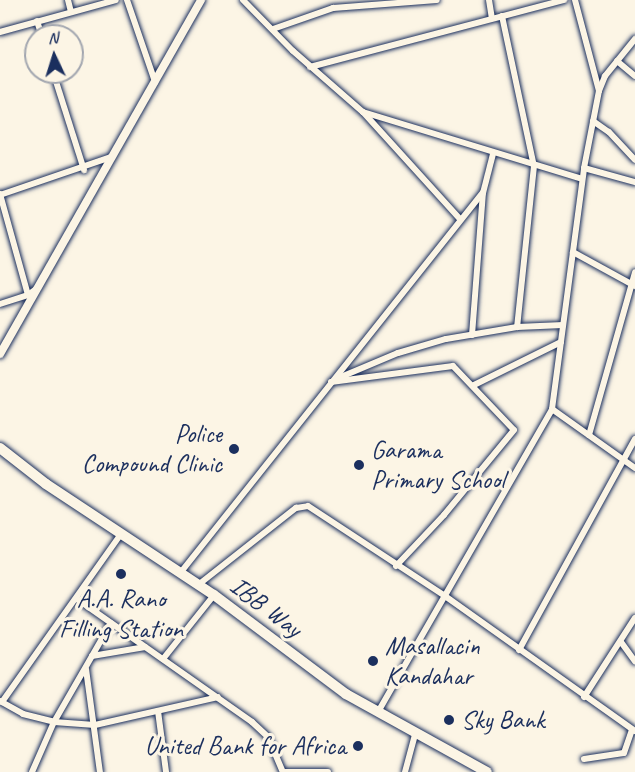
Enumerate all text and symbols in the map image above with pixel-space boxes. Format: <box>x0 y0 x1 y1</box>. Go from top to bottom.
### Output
north arrow <box>24 24 84 84</box>
text: N <box>47 28 59 48</box>
place label: Police Compound Clinic <box>81 418 222 479</box>
place label: Garama Primary School <box>371 434 504 496</box>
marker: Police Compound Clinic <box>227 442 241 456</box>
marker: Garama Primary School <box>352 458 366 472</box>
marker: A.A. Rano Filling Station <box>114 567 128 581</box>
street label: IBB Way <box>224 570 308 644</box>
place label: A.A. Rano Filling Station <box>58 583 184 644</box>
place label: Masallacin Kandahar <box>385 630 480 692</box>
marker: Masallacin Kandahar <box>366 654 380 668</box>
place label: Sky Bank <box>461 704 545 736</box>
marker: Sky Bank <box>442 713 456 727</box>
place label: United Bank for Africa <box>144 730 346 762</box>
marker: United Bank for Africa <box>351 739 365 753</box>

